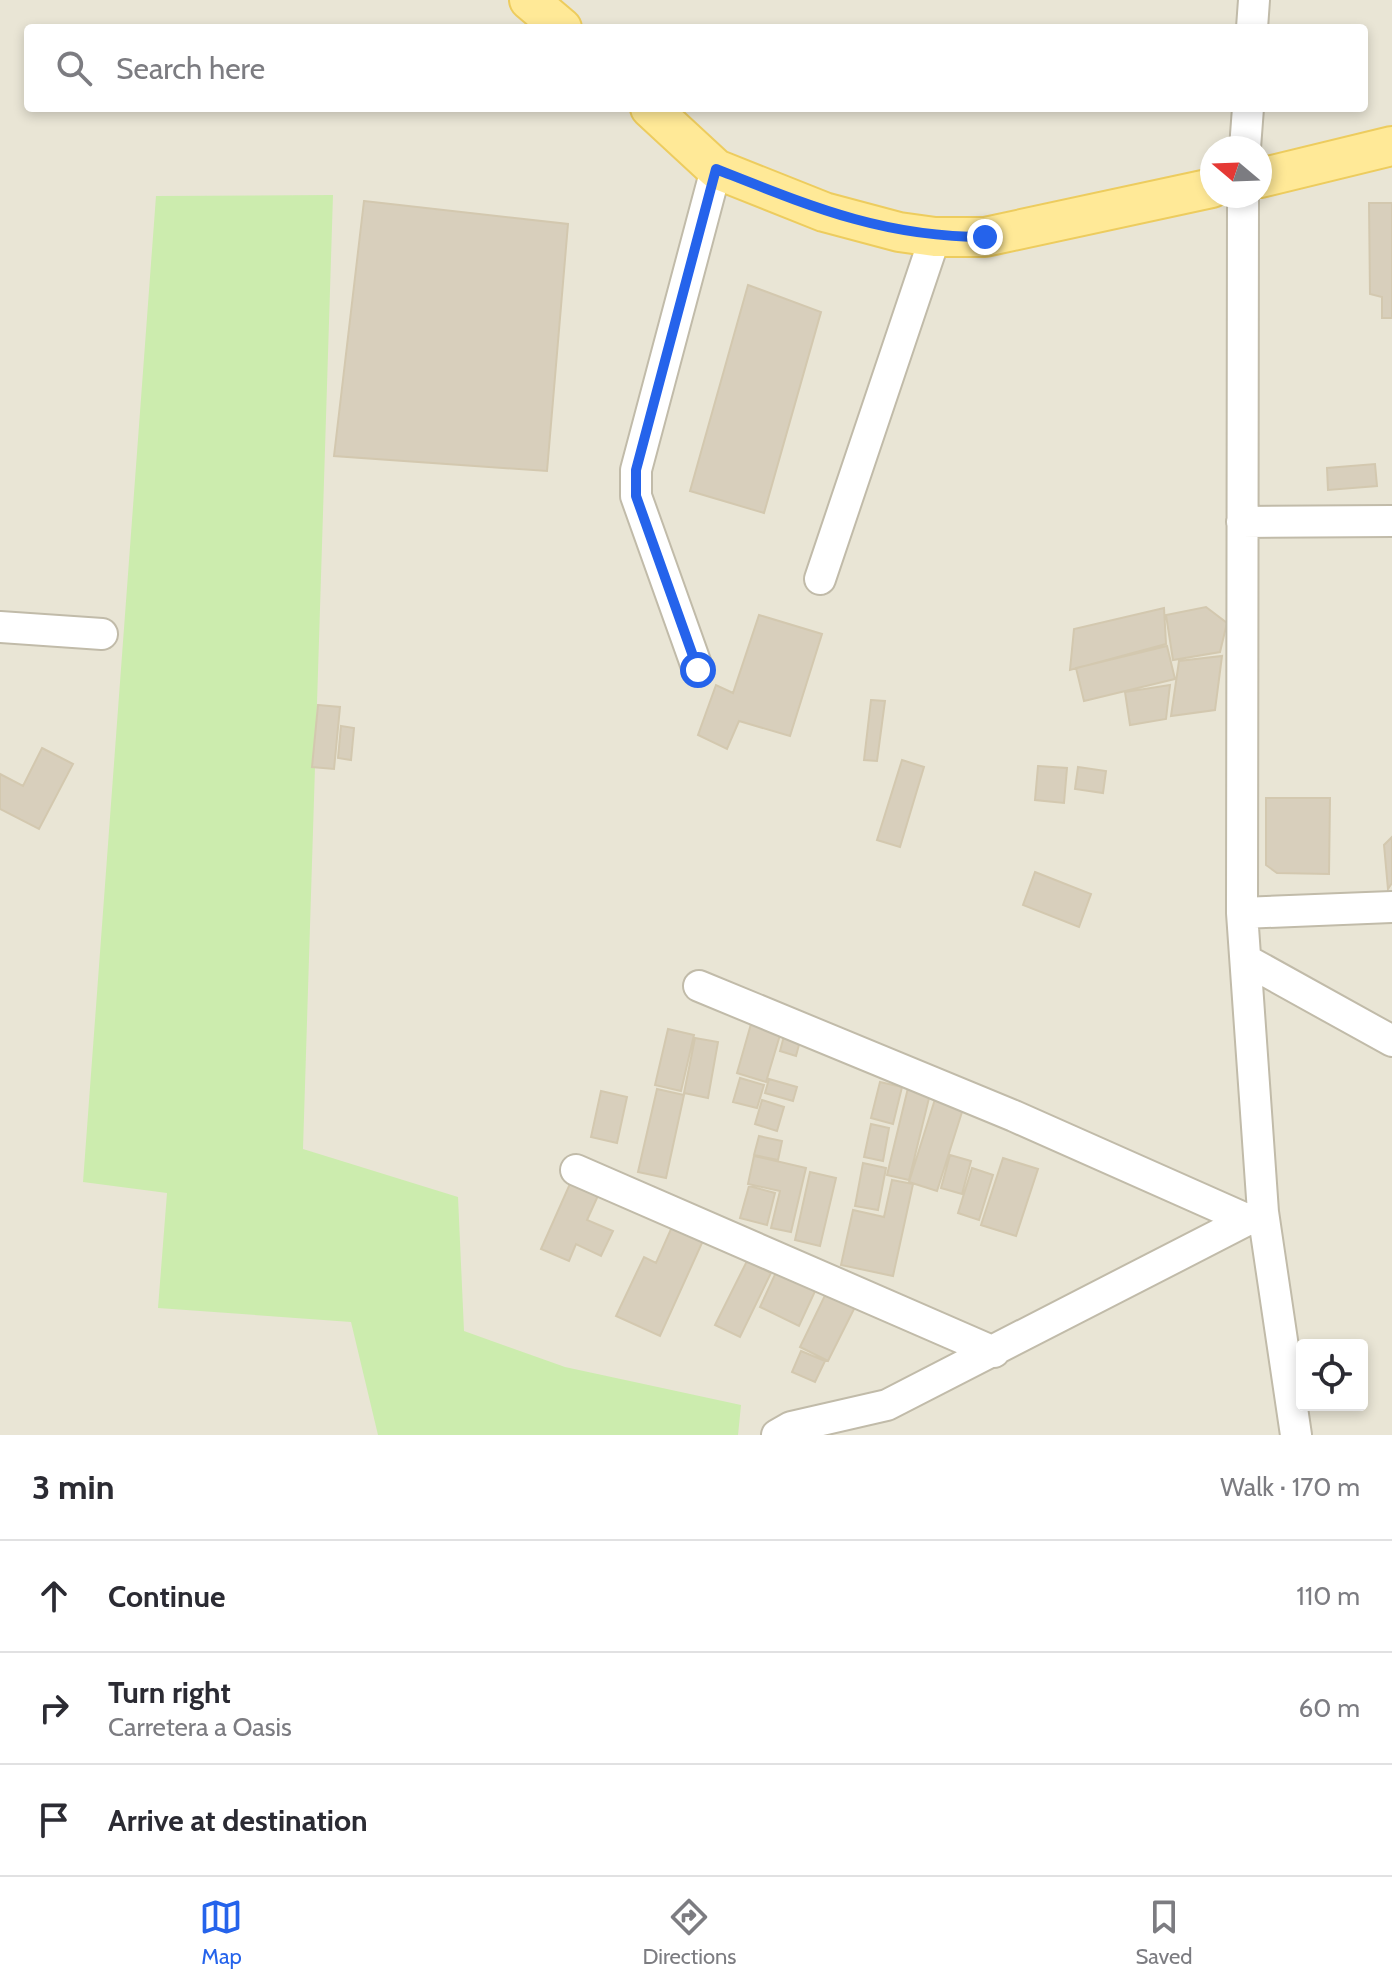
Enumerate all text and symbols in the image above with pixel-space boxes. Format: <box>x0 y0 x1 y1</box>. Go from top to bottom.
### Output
search box <box>24 24 1368 112</box>
icon: search <box>52 46 96 90</box>
text: Search here <box>116 50 265 87</box>
north arrow <box>1200 136 1272 208</box>
route end <box>967 219 1003 255</box>
route start <box>680 652 716 688</box>
map controls <box>1296 1339 1368 1411</box>
button: locate <box>1296 1339 1368 1411</box>
text: 3 min <box>32 1466 114 1508</box>
text: Walk · 170 m <box>1220 1471 1360 1503</box>
icon: ahead <box>32 1574 76 1618</box>
text: Continue <box>108 1578 225 1615</box>
text: 110 m <box>1296 1580 1360 1612</box>
text: Turn right <box>108 1674 231 1711</box>
icon: right <box>32 1686 76 1730</box>
text: 60 m <box>1298 1692 1360 1724</box>
text: Carretera a Oasis <box>108 1711 292 1743</box>
icon: arrive <box>32 1798 76 1842</box>
text: Arrive at destination <box>108 1802 368 1839</box>
tab: Map <box>199 1895 243 1970</box>
tab: Directions <box>642 1895 736 1970</box>
tab: Saved <box>1135 1895 1193 1970</box>

